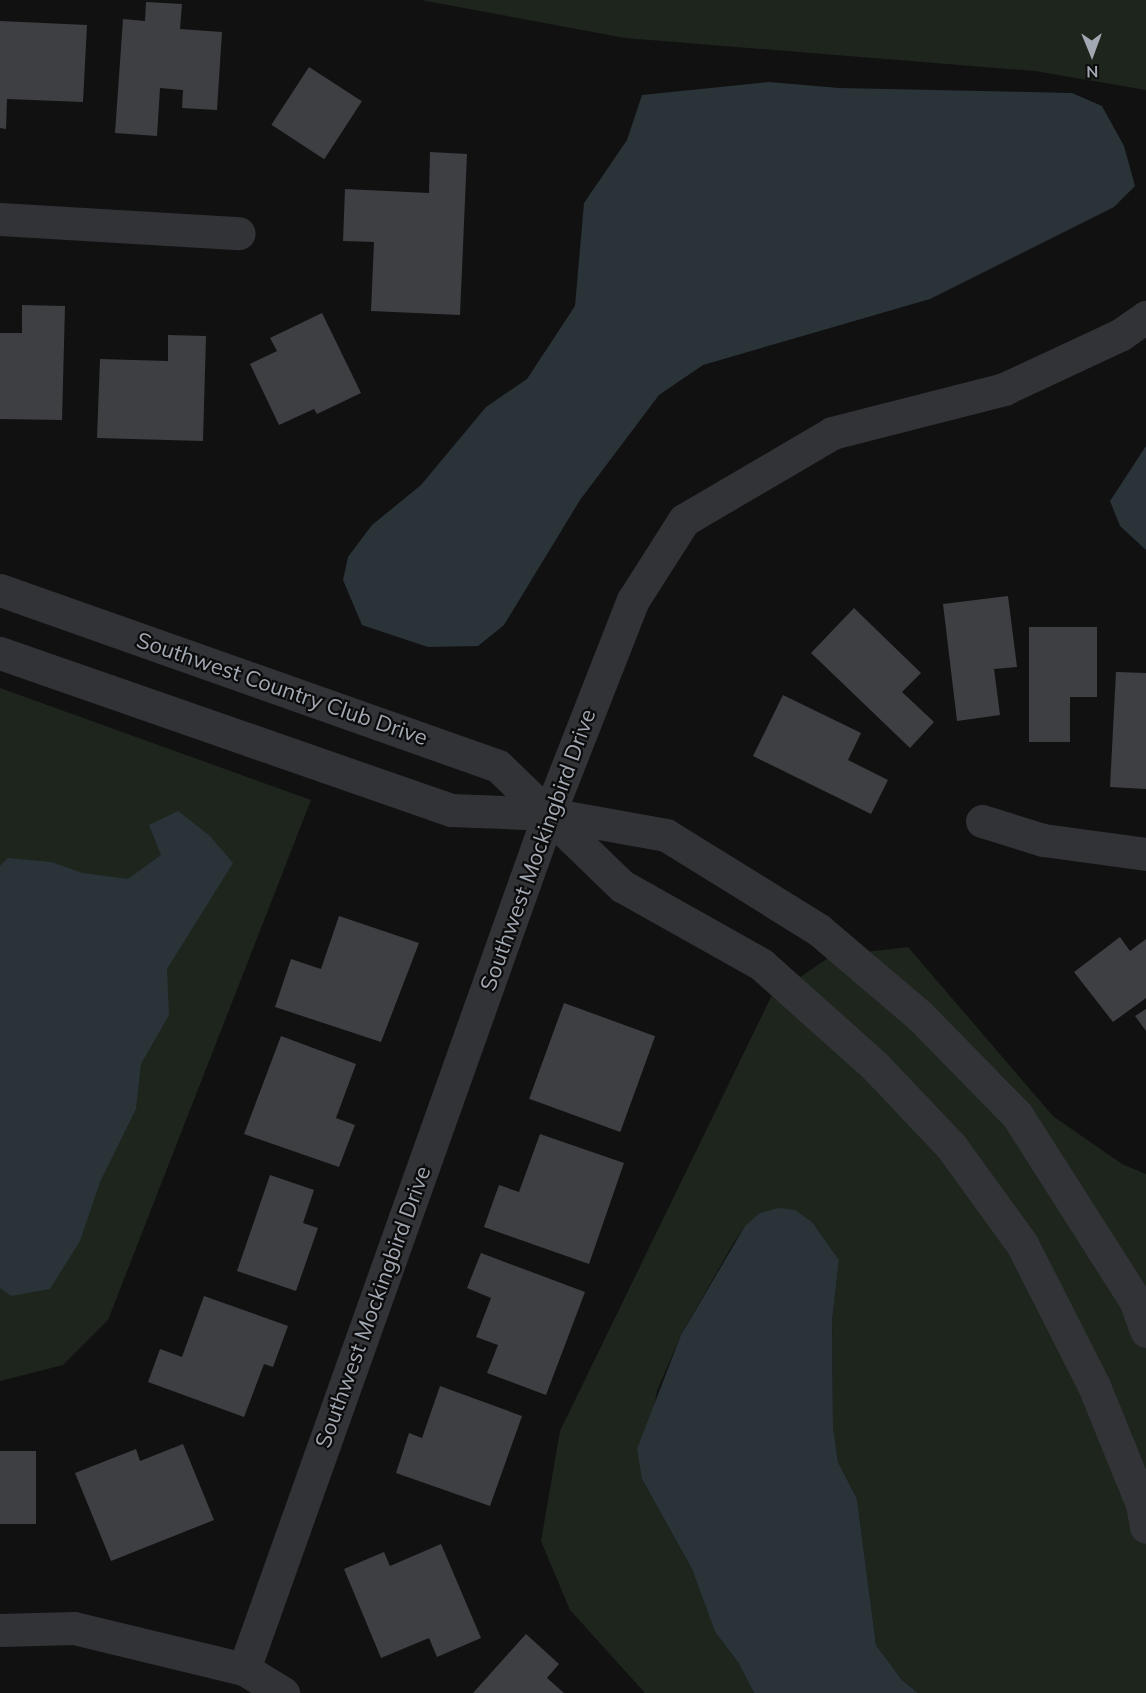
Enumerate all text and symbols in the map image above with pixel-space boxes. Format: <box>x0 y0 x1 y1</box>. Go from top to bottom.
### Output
north arrow <box>1062 24 1122 84</box>
text: N <box>1086 62 1099 82</box>
street label: Southwest Country Club Drive <box>133 627 431 751</box>
street label: Southwest Mockingbird Drive <box>475 705 601 995</box>
street label: Southwest Mockingbird Drive <box>310 1162 436 1452</box>

